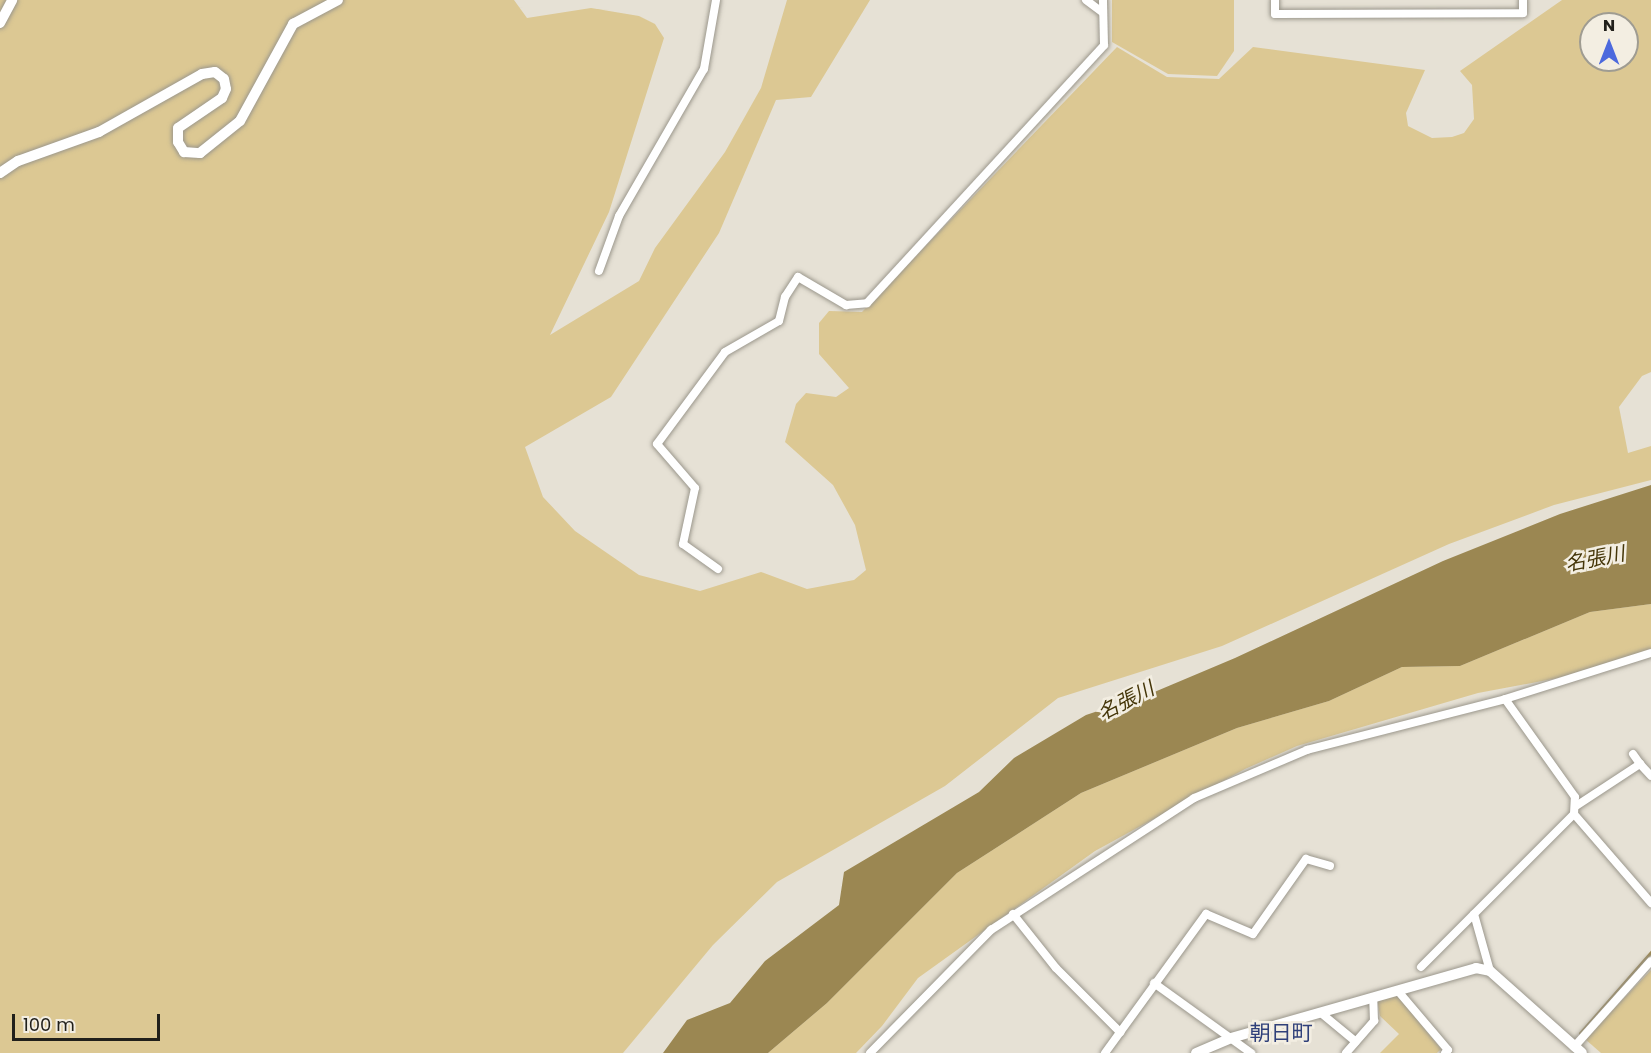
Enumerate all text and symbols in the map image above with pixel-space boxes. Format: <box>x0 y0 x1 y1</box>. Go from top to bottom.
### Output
north arrow <box>1579 12 1639 72</box>
text: N <box>1603 14 1615 37</box>
water label: 名張川 <box>1563 541 1627 577</box>
water label: 名張川 <box>1094 677 1158 725</box>
scale bar <box>15 1002 164 1040</box>
text: 100 m <box>23 1012 75 1037</box>
district label: 朝日町 <box>1250 1020 1312 1046</box>

